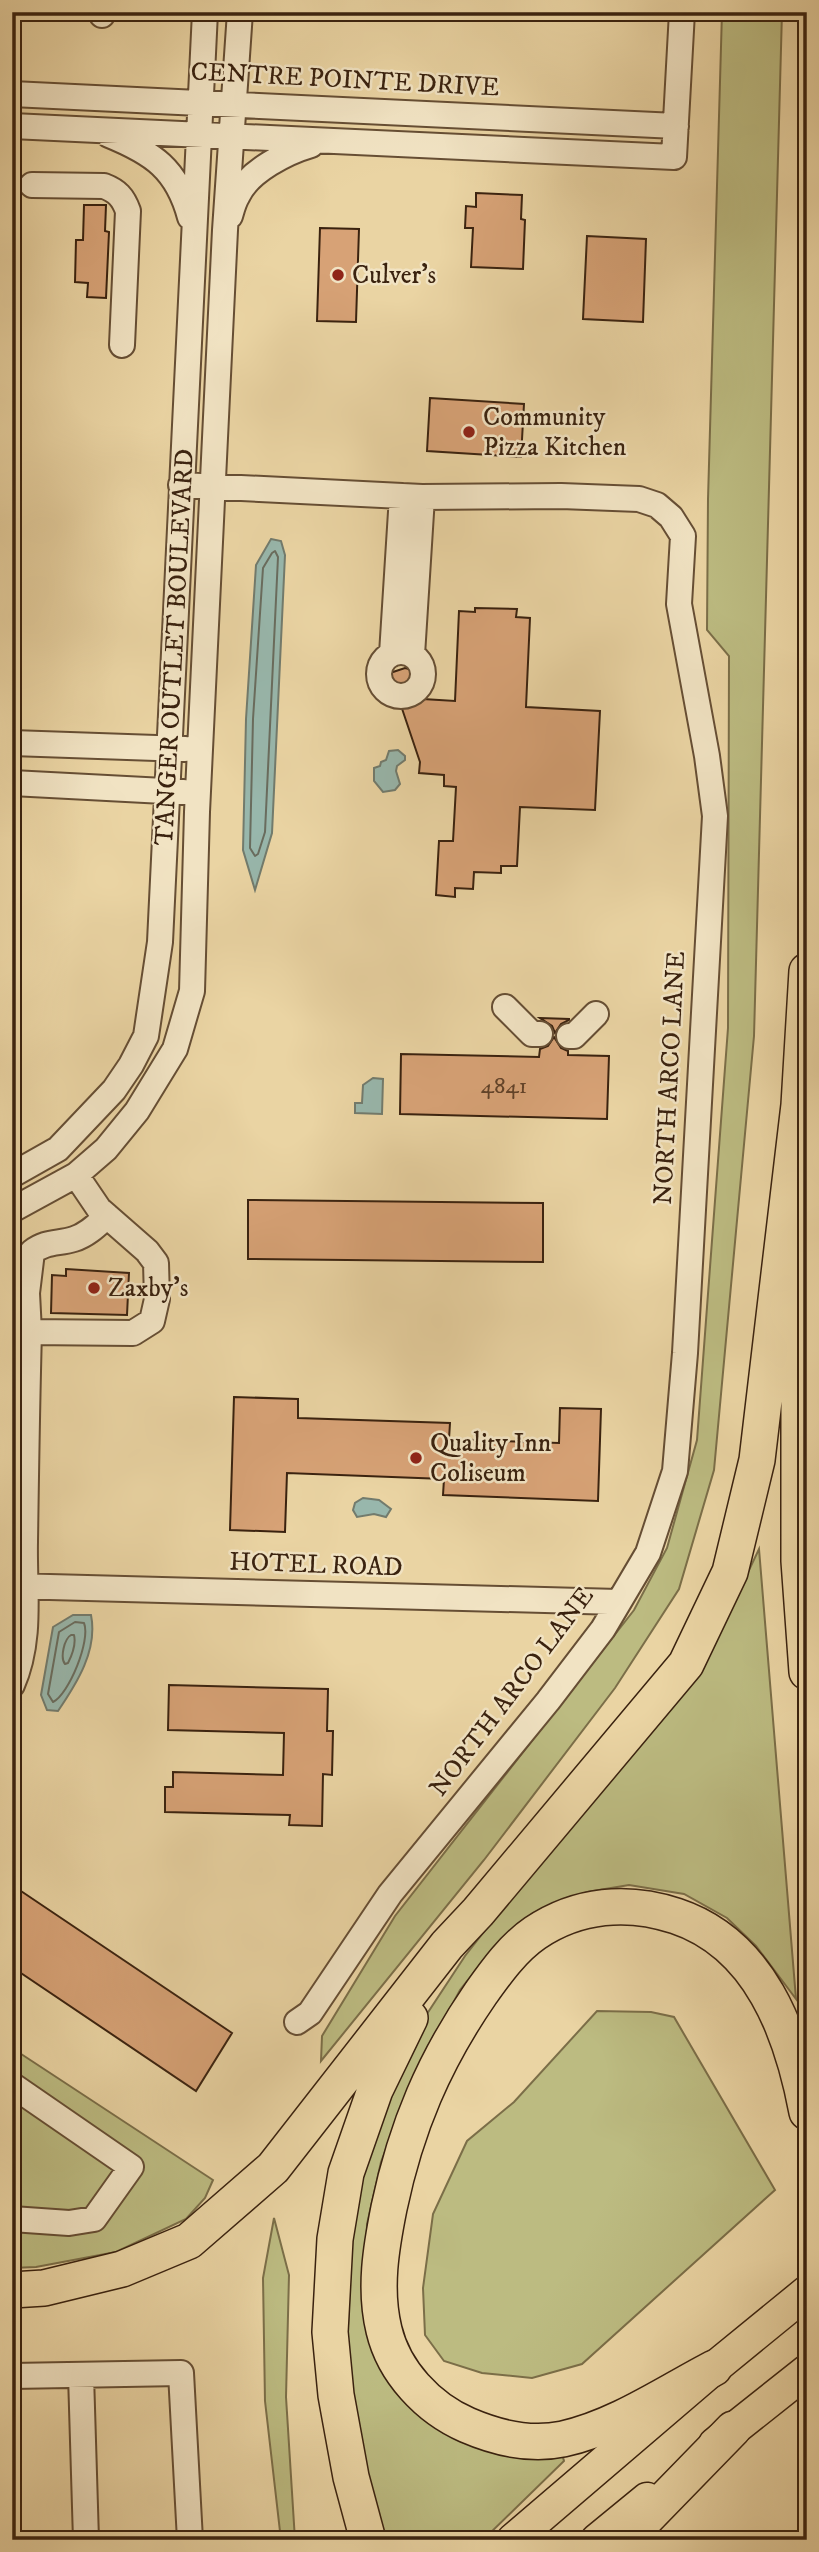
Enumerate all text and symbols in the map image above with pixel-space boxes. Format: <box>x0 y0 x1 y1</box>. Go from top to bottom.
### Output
street label: CENTRE POINTE DRIVE <box>190 55 500 105</box>
place label: Culver's <box>352 259 436 292</box>
marker: Culver's <box>330 267 346 283</box>
place label: Community Pizza Kitchen <box>483 401 627 464</box>
marker: Community Pizza Kitchen <box>461 424 477 440</box>
street label: TANGER OUTLET BOULEVARD <box>148 448 202 846</box>
street label: NORTH ARCO LANE <box>647 950 693 1206</box>
house number: 4841 <box>481 1072 527 1101</box>
place label: Zaxby's <box>108 1272 188 1305</box>
marker: Zaxby's <box>86 1280 102 1296</box>
place label: Quality Inn Coliseum <box>430 1427 552 1490</box>
marker: Quality Inn Coliseum <box>408 1450 424 1466</box>
street label: HOTEL ROAD <box>229 1545 403 1585</box>
street label: NORTH ARCO LANE <box>422 1581 602 1803</box>

